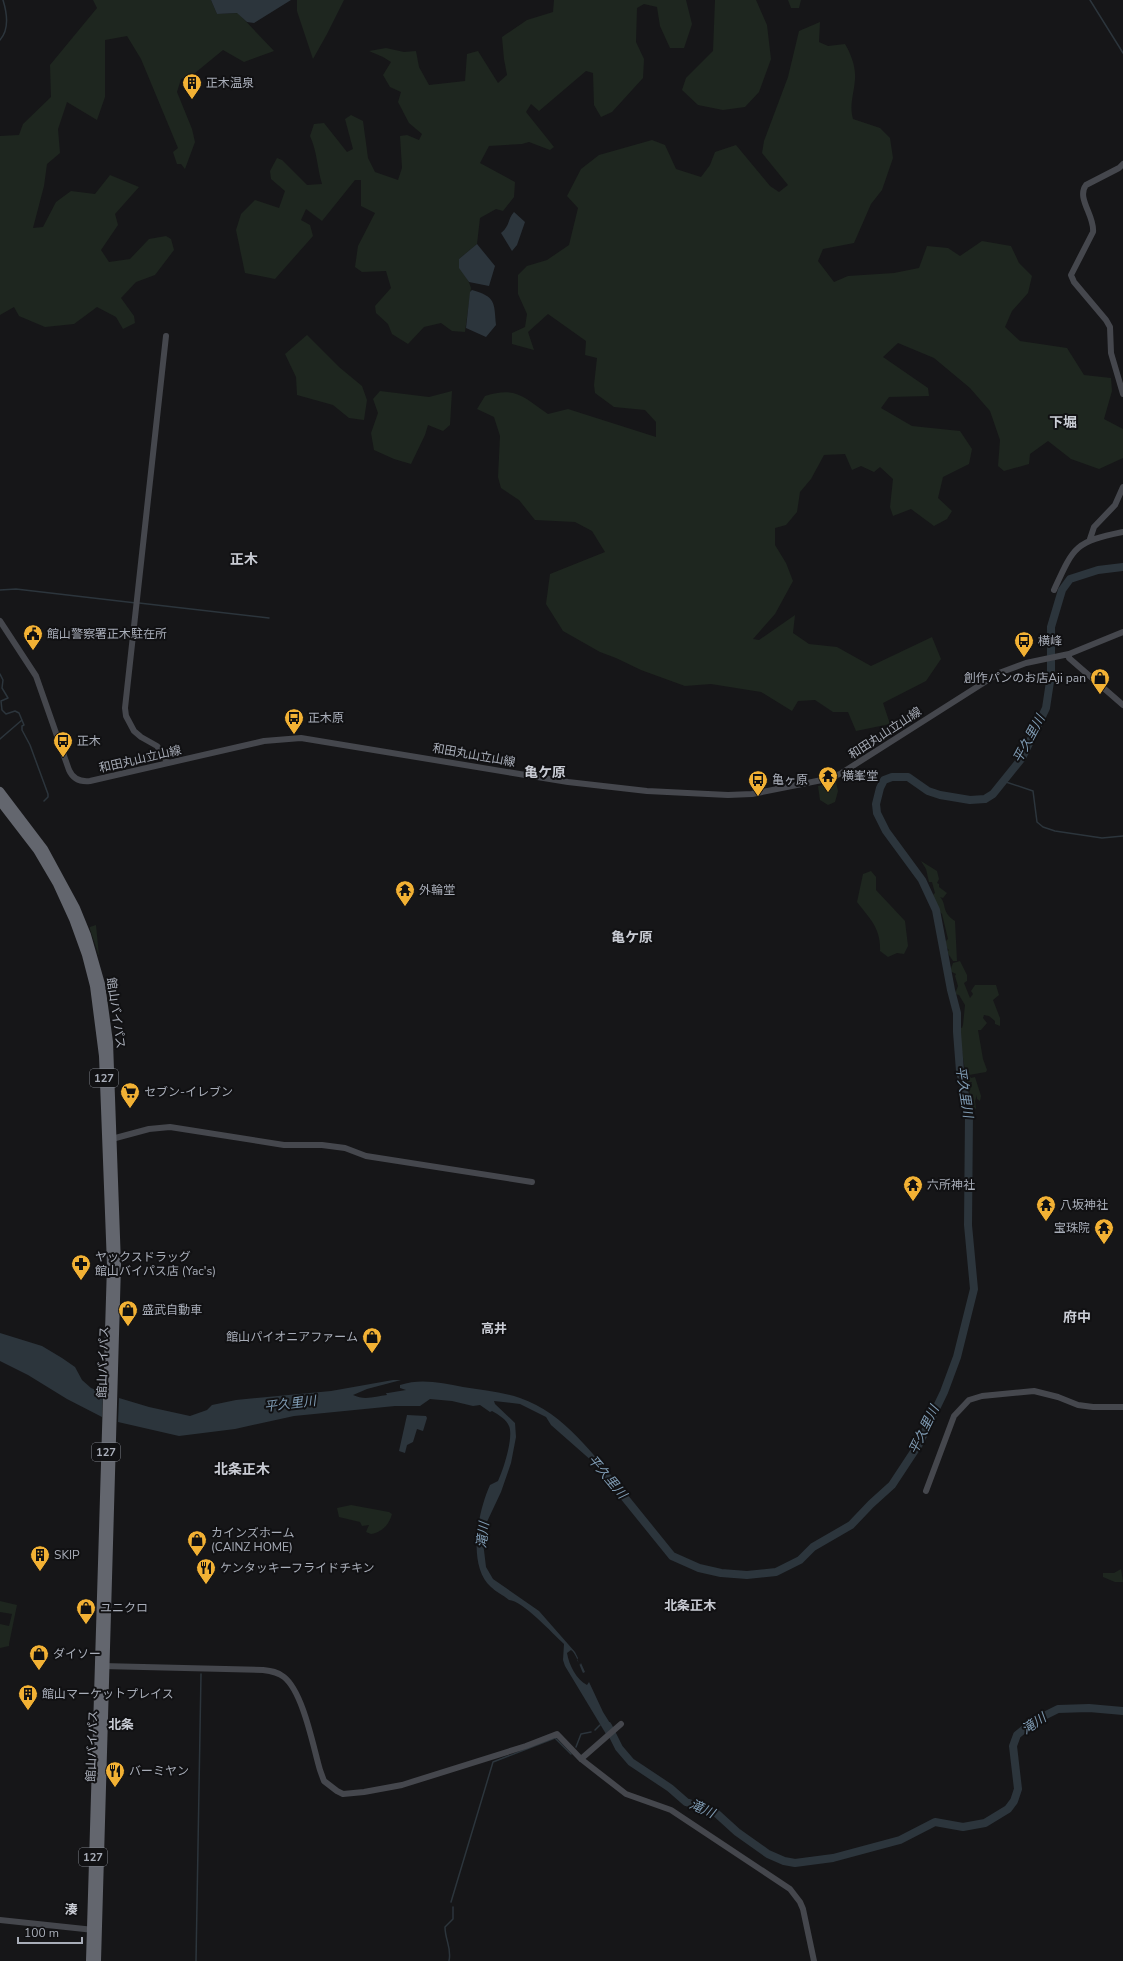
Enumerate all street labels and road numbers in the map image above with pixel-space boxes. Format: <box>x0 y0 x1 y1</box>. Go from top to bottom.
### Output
street label: 和田丸山立山線 <box>845 703 925 763</box>
street label: 和田丸山立山線 <box>431 740 517 770</box>
street label: 和田丸山立山線 <box>97 742 183 776</box>
street label: 館山バイパス <box>103 976 129 1050</box>
road number: 127 <box>90 1069 118 1087</box>
street label: 館山バイパス <box>94 1326 112 1398</box>
road number: 127 <box>92 1443 120 1461</box>
street label: 館山バイパス <box>83 1710 101 1782</box>
road number: 127 <box>79 1848 107 1866</box>

